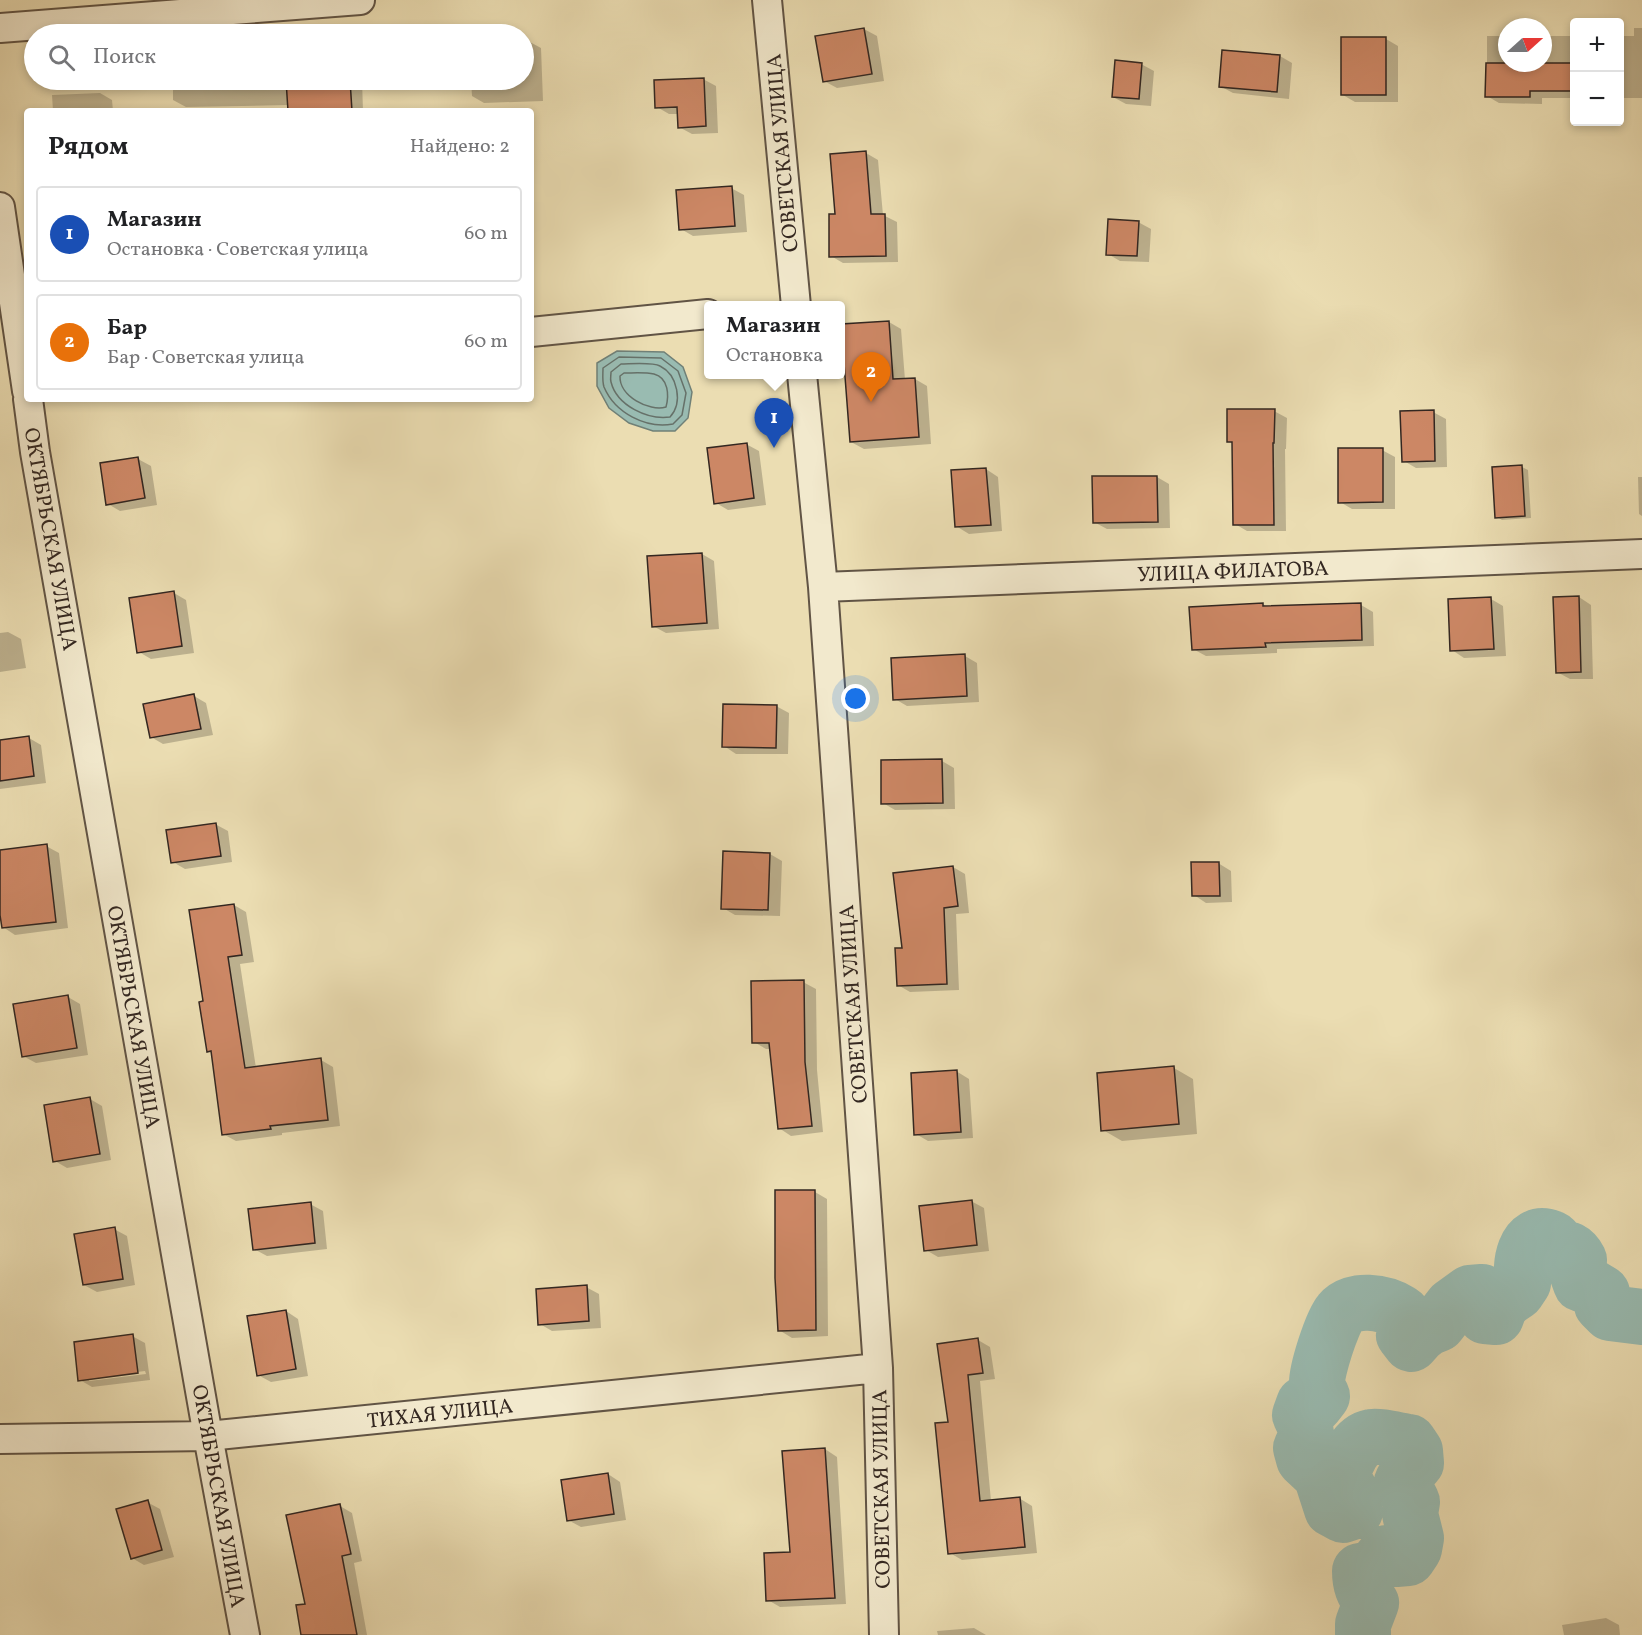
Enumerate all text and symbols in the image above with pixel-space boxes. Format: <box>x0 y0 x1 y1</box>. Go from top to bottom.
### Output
north arrow <box>1498 18 1552 72</box>
map controls <box>1570 18 1624 126</box>
button: + <box>1570 18 1624 72</box>
search box <box>24 24 534 90</box>
icon: search <box>45 41 78 74</box>
text: Поиск <box>93 42 156 73</box>
street label: СОВЕТСКАЯ УЛИЦА <box>760 52 807 253</box>
button: − <box>1570 72 1624 126</box>
text: Рядом <box>48 129 128 165</box>
text: Найдено: 2 <box>410 133 510 161</box>
text: Магазин <box>107 205 202 236</box>
text: 1 <box>65 220 74 248</box>
text: 60 m <box>464 220 508 248</box>
text: Остановка · Советская улица <box>107 236 368 264</box>
popup <box>704 301 845 379</box>
text: Магазин <box>726 311 821 342</box>
text: Бар <box>107 313 147 344</box>
text: 2 <box>64 328 75 356</box>
text: 60 m <box>464 328 508 356</box>
text: Остановка <box>726 342 823 370</box>
text: Бар · Советская улица <box>107 344 304 372</box>
pin: 2 <box>852 352 890 402</box>
pin: 1 <box>754 398 794 448</box>
street label: ОКТЯБРЬСКАЯ УЛИЦА <box>16 425 83 653</box>
street label: УЛИЦА ФИЛАТОВА <box>1137 555 1330 590</box>
your location <box>841 684 870 713</box>
street label: ОКТЯБРЬСКАЯ УЛИЦА <box>99 903 166 1131</box>
street label: СОВЕТСКАЯ УЛИЦА <box>833 903 876 1104</box>
street label: ОКТЯБРЬСКАЯ УЛИЦА <box>184 1382 251 1610</box>
street label: СОВЕТСКАЯ УЛИЦА <box>866 1389 899 1589</box>
street label: ТИХАЯ УЛИЦА <box>366 1392 515 1437</box>

